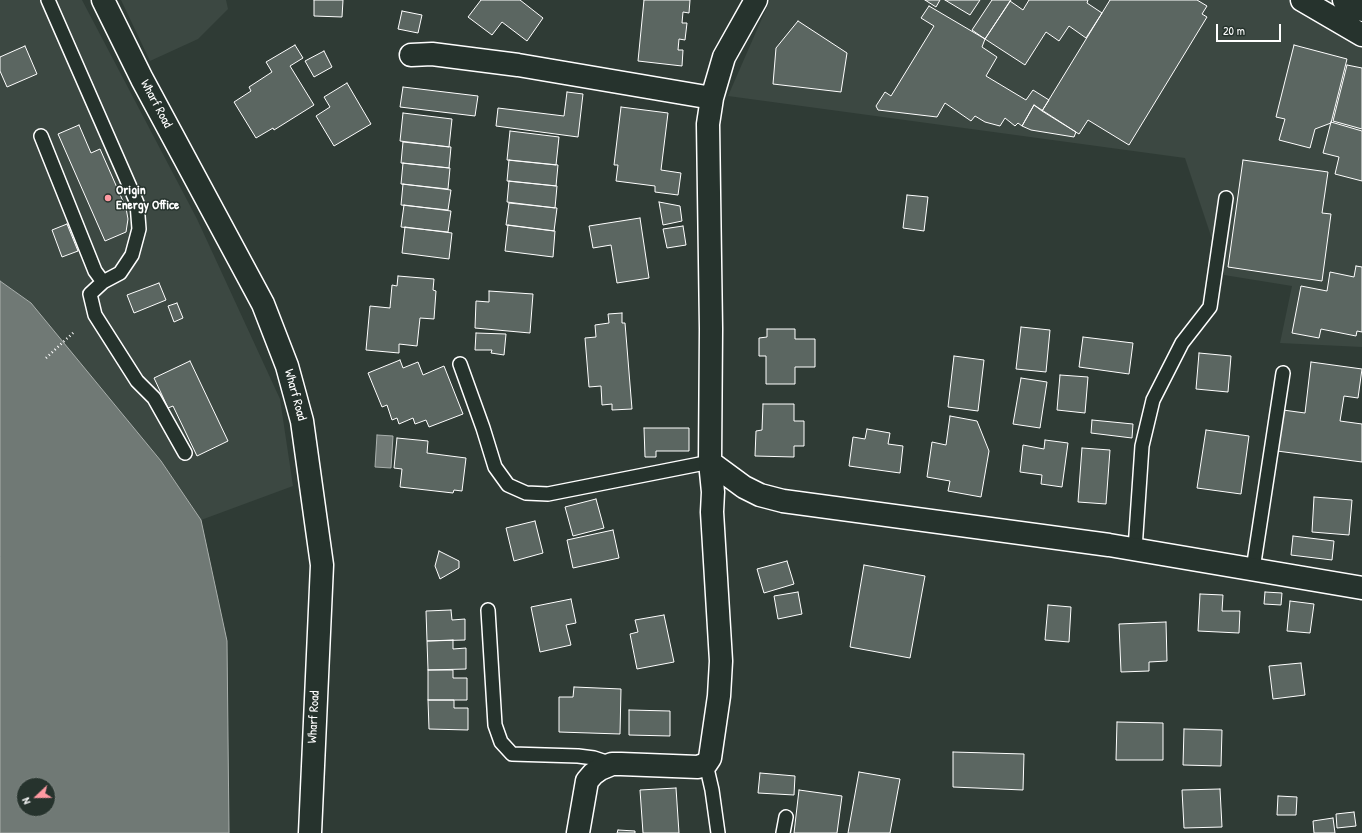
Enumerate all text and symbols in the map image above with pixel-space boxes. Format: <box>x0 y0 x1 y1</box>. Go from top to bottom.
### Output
scale bar <box>1218 16 1283 42</box>
text: 20 m <box>1223 22 1245 39</box>
street label: Wharf Road <box>137 77 175 131</box>
place label: Origin Energy Office <box>116 183 179 214</box>
marker: Origin Energy Office <box>103 193 113 203</box>
street label: Wharf Road <box>281 368 309 422</box>
street label: Wharf Road <box>305 690 323 744</box>
north arrow <box>16 777 56 817</box>
text: N <box>18 796 33 806</box>

